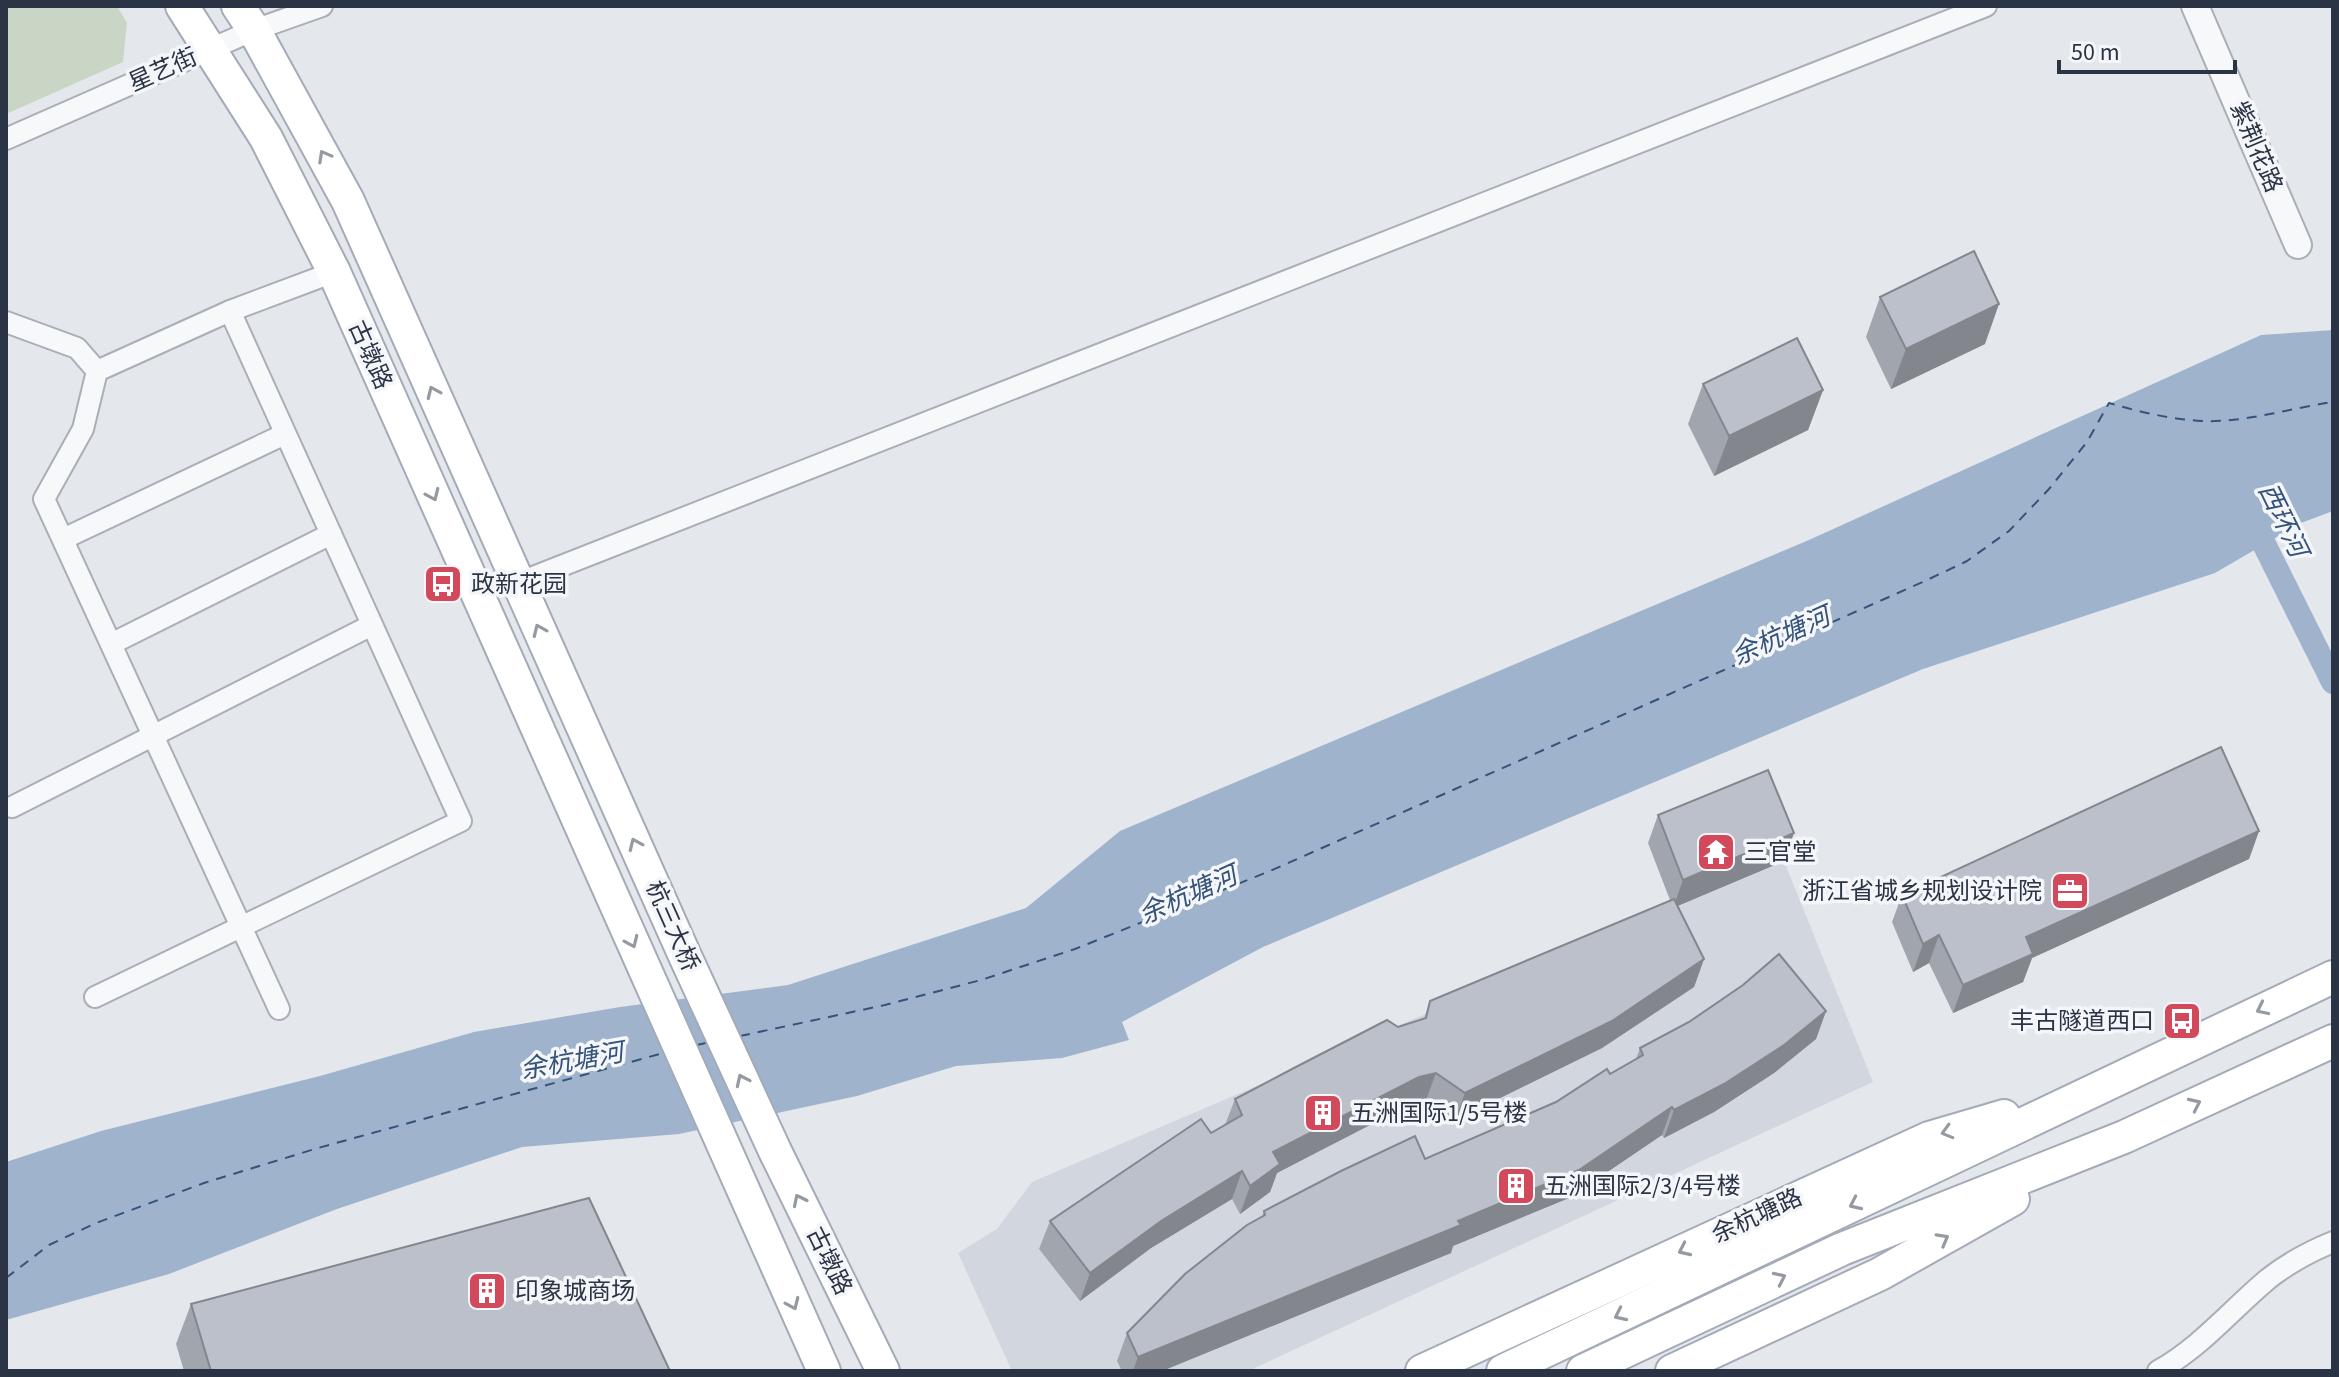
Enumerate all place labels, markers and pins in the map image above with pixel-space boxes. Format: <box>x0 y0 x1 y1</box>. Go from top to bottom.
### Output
bus stop icon: 政新花园 <box>422 563 464 605</box>
place label: 政新花园 <box>471 567 567 602</box>
temple icon: 三官堂 <box>1695 831 1737 873</box>
place label: 三官堂 <box>1744 835 1816 870</box>
office icon: 浙江省城乡规划设计院 <box>2049 870 2091 912</box>
place label: 浙江省城乡规划设计院 <box>1802 874 2042 909</box>
bus stop icon: 丰古隧道西口 <box>2161 1000 2203 1042</box>
place label: 丰古隧道西口 <box>2010 1004 2154 1039</box>
building icon: 五洲国际1/5号楼 <box>1302 1092 1344 1134</box>
place label: 五洲国际1/5号楼 <box>1351 1096 1527 1131</box>
building icon: 五洲国际2/3/4号楼 <box>1495 1165 1537 1207</box>
place label: 五洲国际2/3/4号楼 <box>1544 1169 1741 1204</box>
building icon: 印象城商场 <box>466 1270 508 1312</box>
place label: 印象城商场 <box>515 1274 635 1309</box>

